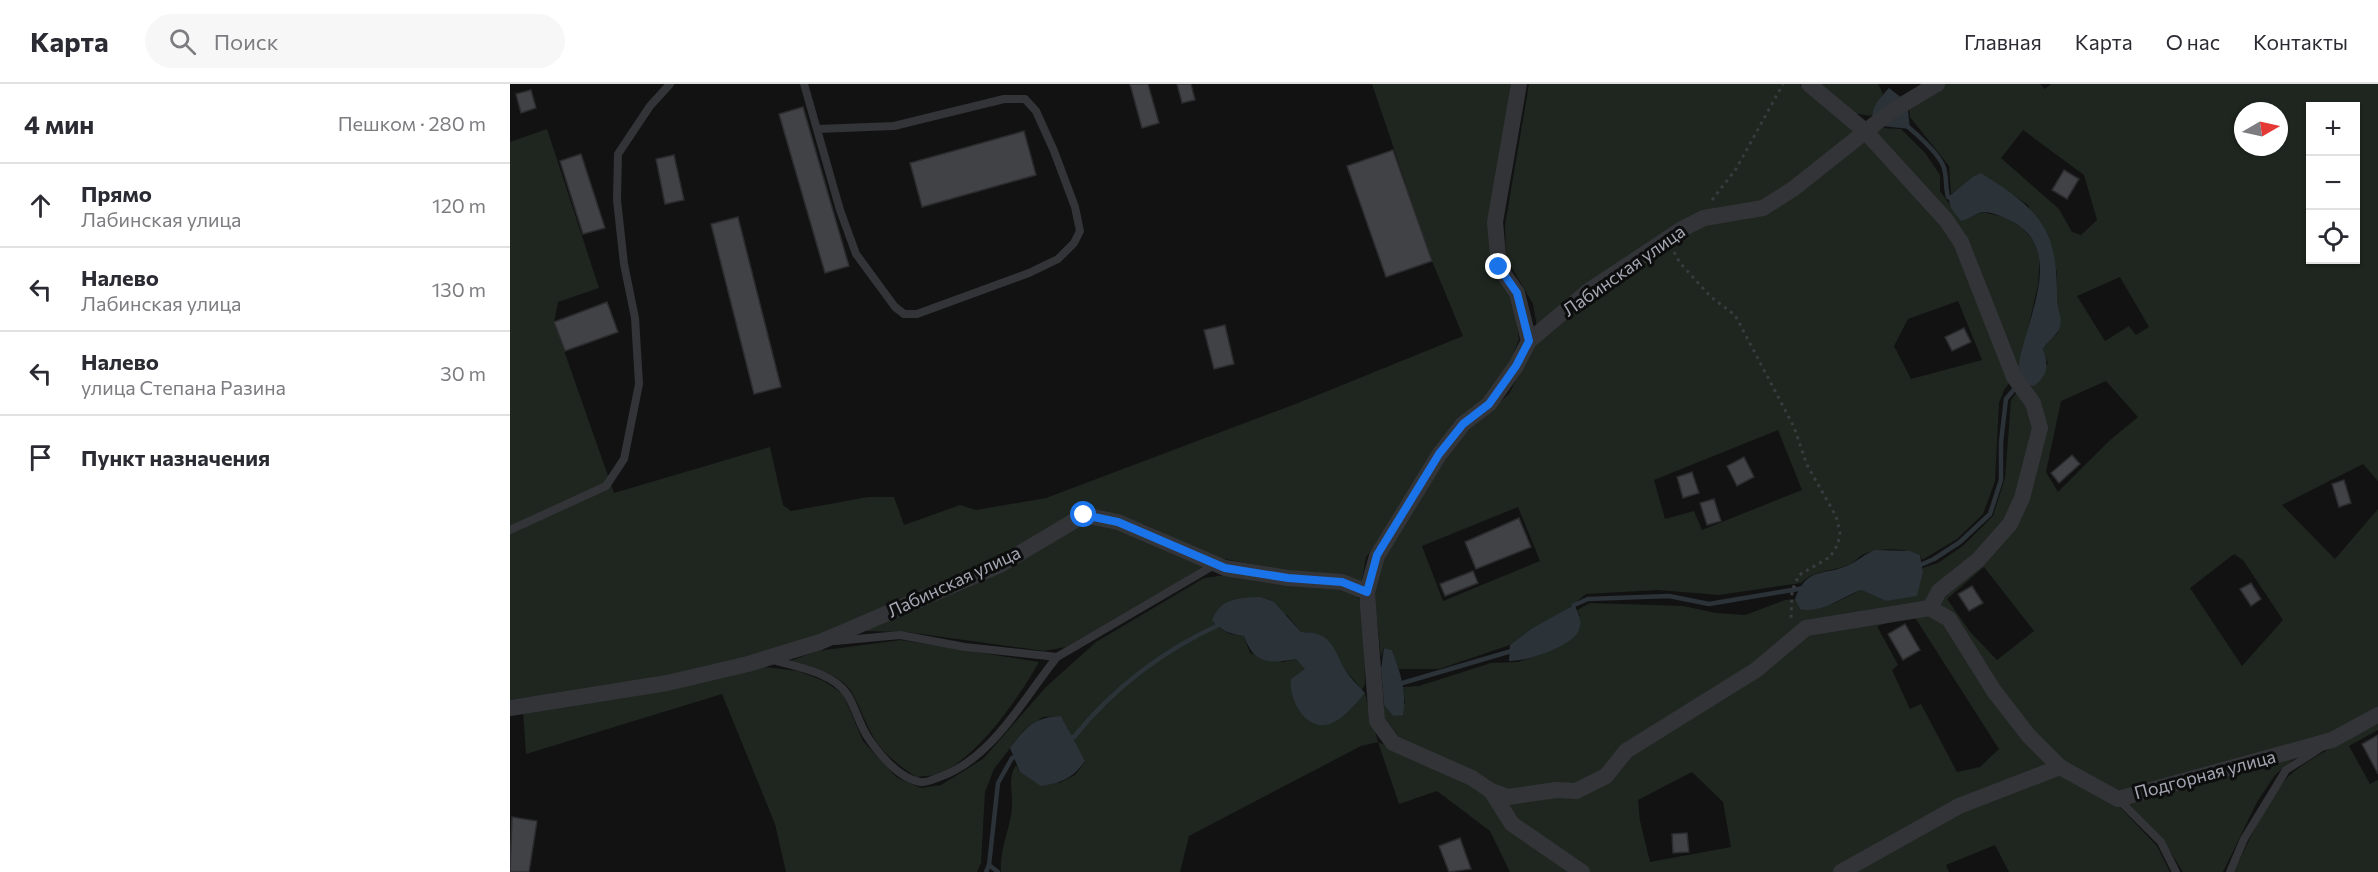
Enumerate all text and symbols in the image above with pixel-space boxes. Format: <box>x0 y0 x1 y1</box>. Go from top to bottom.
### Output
search box <box>145 14 565 68</box>
text: Карта <box>30 24 109 58</box>
icon: search <box>166 25 199 58</box>
text: Поиск <box>214 28 278 55</box>
text: Главная <box>1964 29 2042 54</box>
text: Карта <box>2075 29 2133 54</box>
text: О нас <box>2166 29 2220 54</box>
text: Контакты <box>2253 29 2348 54</box>
north arrow <box>2234 102 2288 156</box>
map controls <box>2306 102 2360 264</box>
button: + <box>2306 102 2360 156</box>
text: 4 мин <box>24 108 94 139</box>
text: Пешком · 280 m <box>338 111 486 135</box>
button: − <box>2306 156 2360 210</box>
text: Прямо <box>81 180 152 207</box>
icon: ahead <box>24 189 57 222</box>
text: 120 m <box>432 193 486 217</box>
text: Лабинская улица <box>81 207 241 231</box>
button: locate <box>2306 210 2360 264</box>
street label: Лабинская улица <box>1558 220 1689 321</box>
route end <box>1485 253 1511 279</box>
text: Налево <box>81 264 159 291</box>
icon: left <box>24 273 57 306</box>
text: 130 m <box>432 277 486 301</box>
text: Лабинская улица <box>81 291 241 315</box>
text: Налево <box>81 348 159 375</box>
icon: left <box>24 357 57 390</box>
text: 30 m <box>440 361 486 385</box>
text: улица Степана Разина <box>81 375 286 399</box>
icon: arrive <box>24 441 57 474</box>
text: Пункт назначения <box>81 444 270 471</box>
route start <box>1070 501 1096 527</box>
street label: Лабинская улица <box>884 541 1024 622</box>
street label: Подгорная улица <box>2132 745 2278 803</box>

